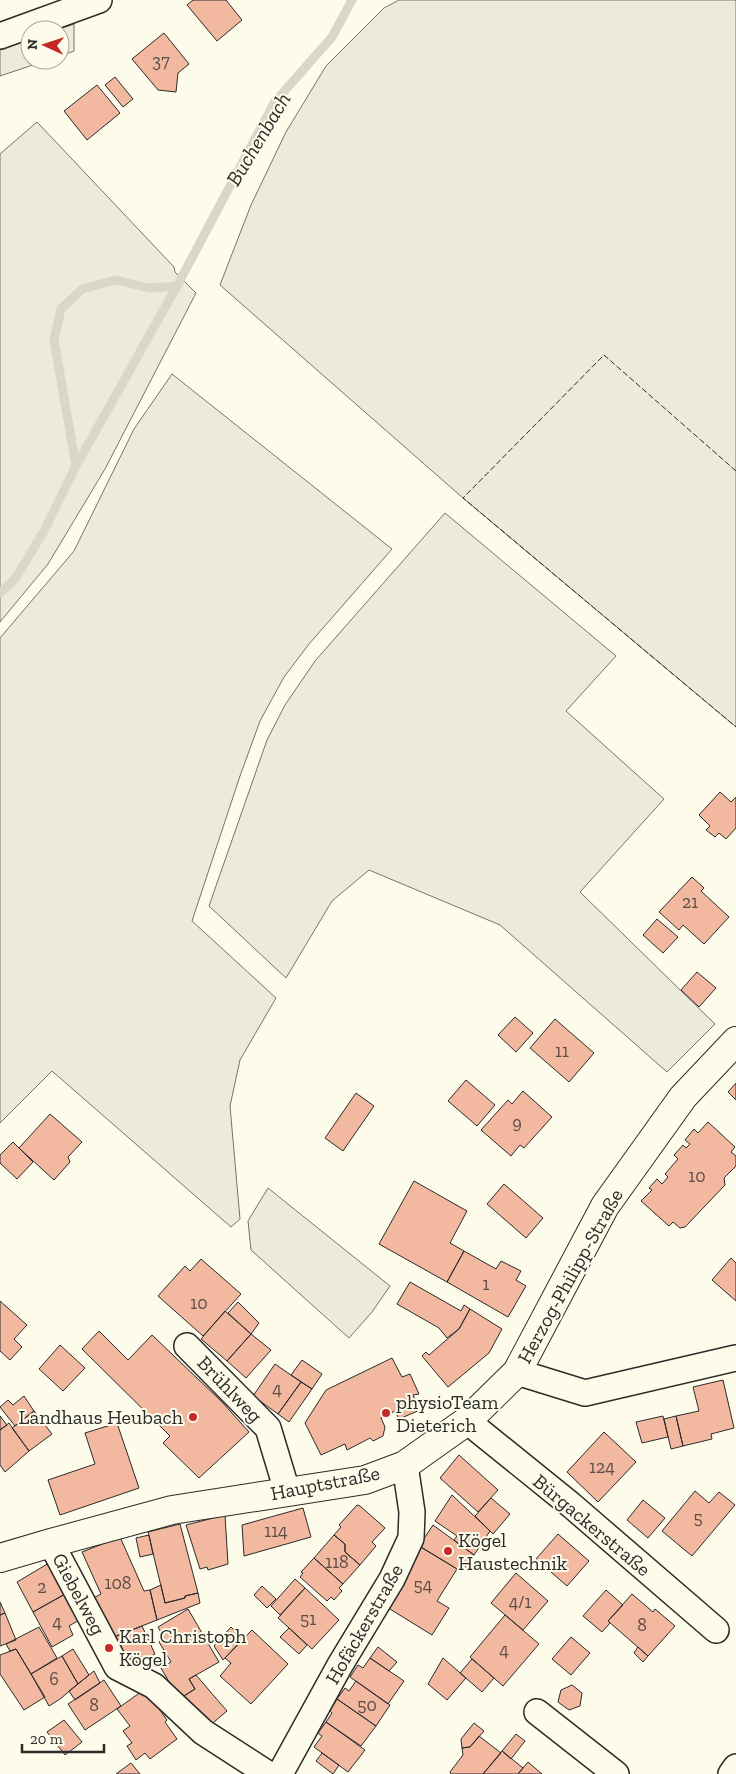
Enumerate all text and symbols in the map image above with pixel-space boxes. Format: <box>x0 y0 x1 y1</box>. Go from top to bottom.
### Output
north arrow <box>20 20 70 70</box>
text: N <box>24 38 41 50</box>
house number: 37 <box>152 50 170 72</box>
water label: Buchenbach <box>220 88 296 190</box>
house number: 21 <box>682 891 698 913</box>
house number: 11 <box>555 1040 569 1062</box>
house number: 9 <box>512 1112 522 1134</box>
house number: 10 <box>688 1165 706 1187</box>
street label: Herzog-Philipp-Straße <box>512 1185 628 1367</box>
house number: 1 <box>483 1273 490 1295</box>
house number: 10 <box>190 1292 208 1314</box>
street label: Brühlweg <box>192 1351 268 1427</box>
house number: 4 <box>272 1378 282 1400</box>
place label: physioTeam Dieterich <box>396 1390 499 1437</box>
place label: Landhaus Heubach <box>19 1405 184 1429</box>
marker: physioTeam Dieterich <box>380 1407 392 1419</box>
marker: Landhaus Heubach <box>187 1411 199 1423</box>
house number: 124 <box>589 1456 615 1478</box>
street label: Hauptstraße <box>268 1461 382 1505</box>
street label: Bürgackerstraße <box>528 1469 656 1581</box>
house number: 5 <box>693 1507 703 1529</box>
house number: 114 <box>264 1520 288 1542</box>
place label: Kögel Haustechnik <box>458 1528 568 1575</box>
marker: Kögel Haustechnik <box>442 1545 454 1557</box>
street label: Giebelweg <box>47 1549 111 1639</box>
house number: 118 <box>325 1551 349 1573</box>
street label: Hofäckerstraße <box>320 1560 408 1688</box>
house number: 108 <box>105 1572 131 1594</box>
house number: 54 <box>414 1574 433 1596</box>
house number: 2 <box>37 1576 47 1598</box>
house number: 4/1 <box>509 1591 531 1613</box>
house number: 51 <box>300 1608 316 1630</box>
house number: 4 <box>52 1611 62 1633</box>
house number: 8 <box>637 1614 647 1636</box>
place label: Karl Christoph Kögel <box>119 1624 247 1671</box>
house number: 4 <box>499 1639 509 1661</box>
marker: Karl Christoph Kögel <box>103 1642 115 1654</box>
house number: 6 <box>49 1668 59 1690</box>
house number: 8 <box>89 1694 99 1716</box>
house number: 50 <box>357 1694 377 1716</box>
scale bar <box>22 1722 105 1754</box>
text: 20 m <box>30 1730 63 1748</box>

